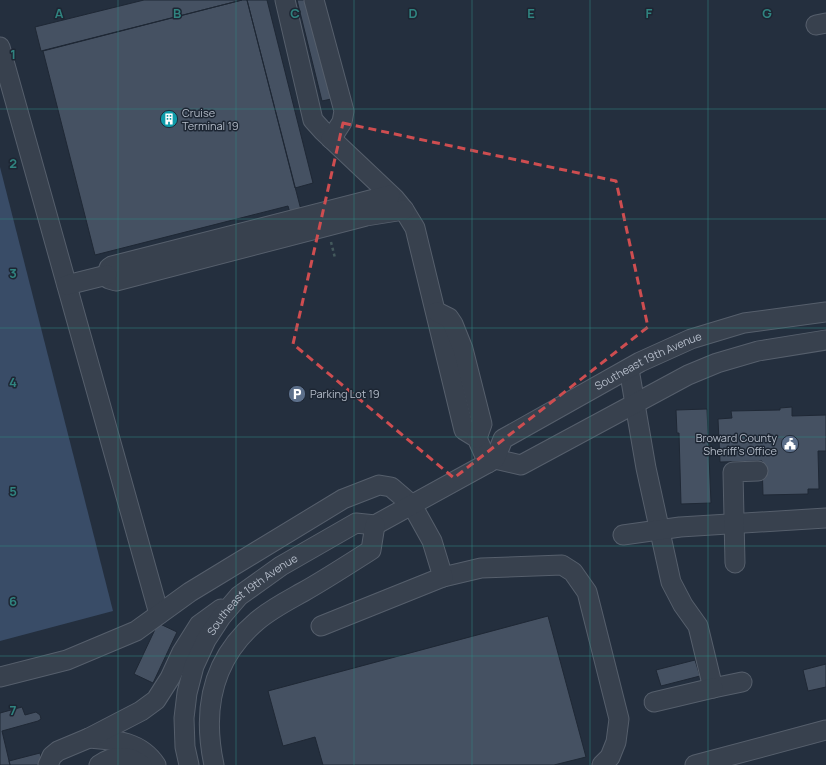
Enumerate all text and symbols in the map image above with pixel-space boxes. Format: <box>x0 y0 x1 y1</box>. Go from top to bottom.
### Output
text: A <box>55 4 64 22</box>
text: B <box>173 4 181 22</box>
text: C <box>290 4 300 22</box>
text: D <box>408 4 418 22</box>
text: E <box>527 4 535 22</box>
text: F <box>646 4 653 22</box>
text: G <box>762 4 772 22</box>
text: 1 <box>10 45 16 63</box>
place label: Cruise Terminal 19 <box>182 105 239 133</box>
building icon: Cruise Terminal 19 <box>159 109 179 129</box>
text: 2 <box>9 154 17 172</box>
text: 3 <box>9 264 17 282</box>
street label: Southeast 19th Avenue <box>592 328 704 393</box>
text: 4 <box>9 373 17 391</box>
parking icon: Parking Lot 19 <box>287 384 307 404</box>
place label: Parking Lot 19 <box>310 386 380 401</box>
place label: Broward County Sheriff's Office <box>696 430 778 458</box>
public building icon: Broward County Sheriff's Office <box>780 434 800 454</box>
text: 5 <box>9 482 17 500</box>
street label: Southeast 19th Avenue <box>203 550 301 638</box>
text: 6 <box>9 592 17 610</box>
text: 7 <box>10 701 17 719</box>

